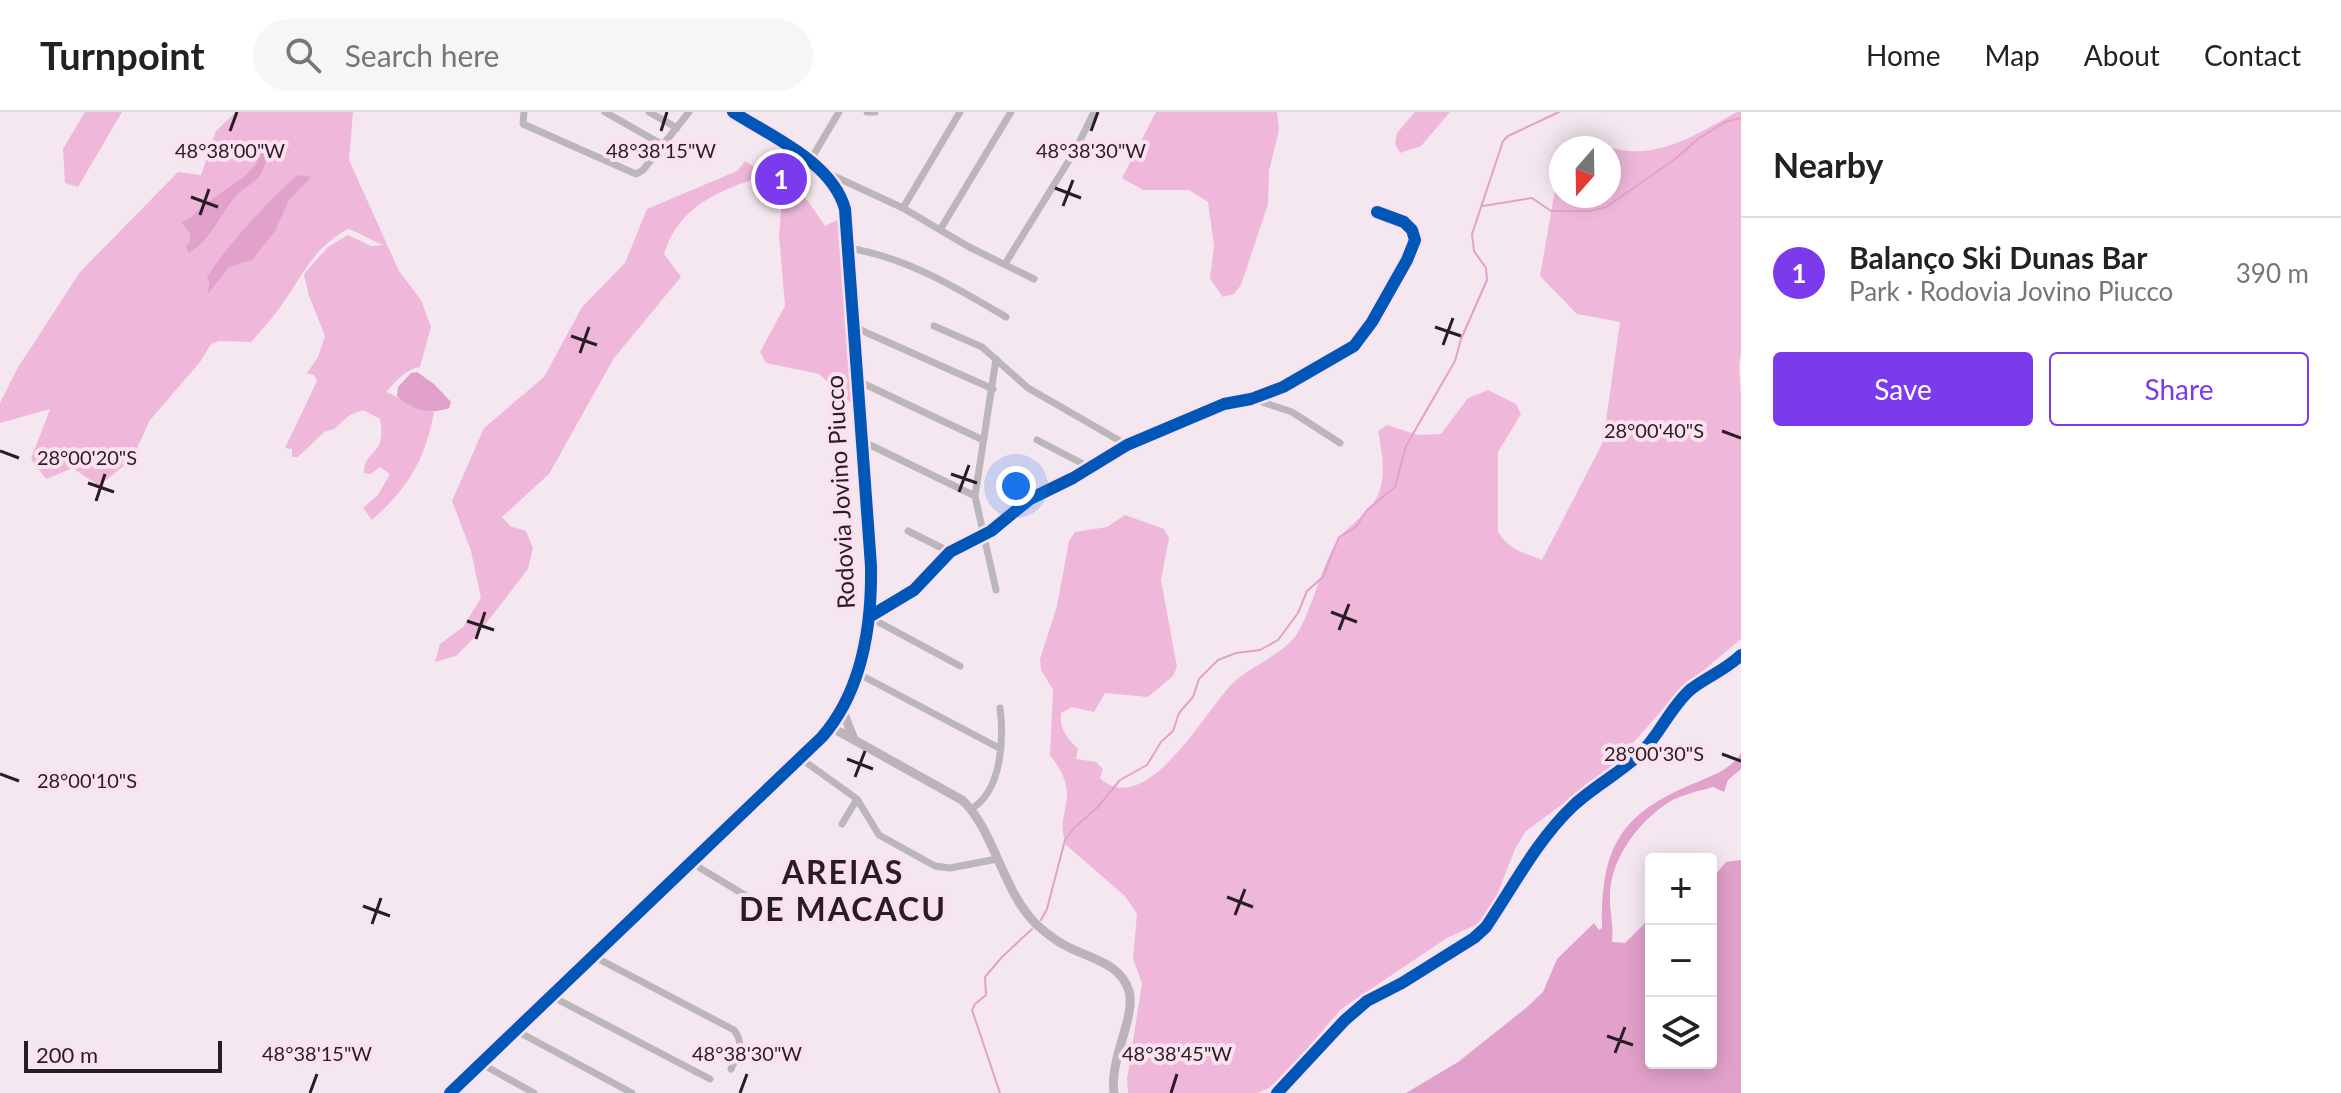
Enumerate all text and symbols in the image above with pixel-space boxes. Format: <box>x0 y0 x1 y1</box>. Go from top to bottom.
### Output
search box <box>253 19 813 91</box>
text: Turnpoint <box>40 32 205 78</box>
icon: search <box>281 33 325 77</box>
text: Search here <box>345 37 499 73</box>
text: Home <box>1866 38 1941 72</box>
text: Map <box>1985 38 2040 72</box>
text: About <box>2084 38 2160 72</box>
text: Contact <box>2204 38 2301 72</box>
north arrow <box>1549 136 1621 208</box>
text: 48°38'00"W <box>175 138 285 162</box>
text: 48°38'15"W <box>606 138 716 162</box>
text: 48°38'30"W <box>1036 138 1146 162</box>
text: Nearby <box>1773 144 1884 185</box>
pin: 1 <box>755 149 807 209</box>
text: Balanço Ski Dunas Bar <box>1849 239 2147 275</box>
text: 1 <box>1791 257 1807 289</box>
text: 390 m <box>2236 257 2309 289</box>
text: Park · Rodovia Jovino Piucco <box>1849 275 2173 307</box>
button: Save <box>1773 352 2033 426</box>
button: Share <box>2049 352 2309 426</box>
street label: Rodovia Jovino Piucco <box>819 375 860 610</box>
text: 28°00'40"S <box>1604 418 1704 442</box>
text: 28°00'20"S <box>37 445 137 469</box>
your location <box>996 466 1036 506</box>
text: 28°00'30"S <box>1604 741 1704 765</box>
text: 28°00'10"S <box>37 768 137 792</box>
district label: AREIAS DE MACACU <box>739 852 947 928</box>
map controls <box>1645 853 1717 1069</box>
button: + <box>1645 853 1717 925</box>
button: − <box>1645 925 1717 997</box>
button: layers <box>1645 997 1717 1069</box>
scale bar <box>24 1037 222 1073</box>
text: 200 m <box>36 1041 98 1068</box>
text: 48°38'15"W <box>262 1041 372 1065</box>
text: 48°38'30"W <box>692 1041 802 1065</box>
text: 48°38'45"W <box>1122 1041 1232 1065</box>

